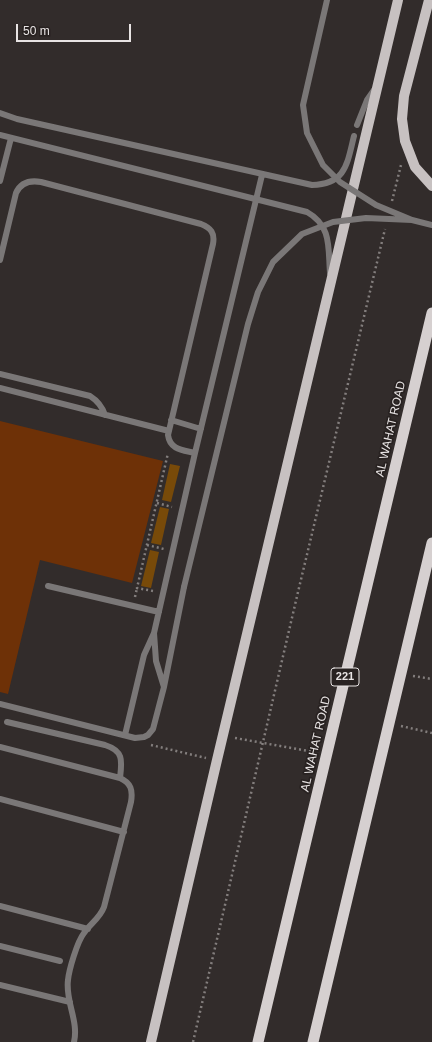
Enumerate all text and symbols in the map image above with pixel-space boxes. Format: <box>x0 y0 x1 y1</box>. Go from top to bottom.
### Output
scale bar <box>18 16 133 42</box>
text: 50 m <box>23 24 50 38</box>
street label: AL WAHAT ROAD <box>373 380 409 478</box>
road number: 221 <box>331 668 359 686</box>
street label: AL WAHAT ROAD <box>298 695 334 793</box>

